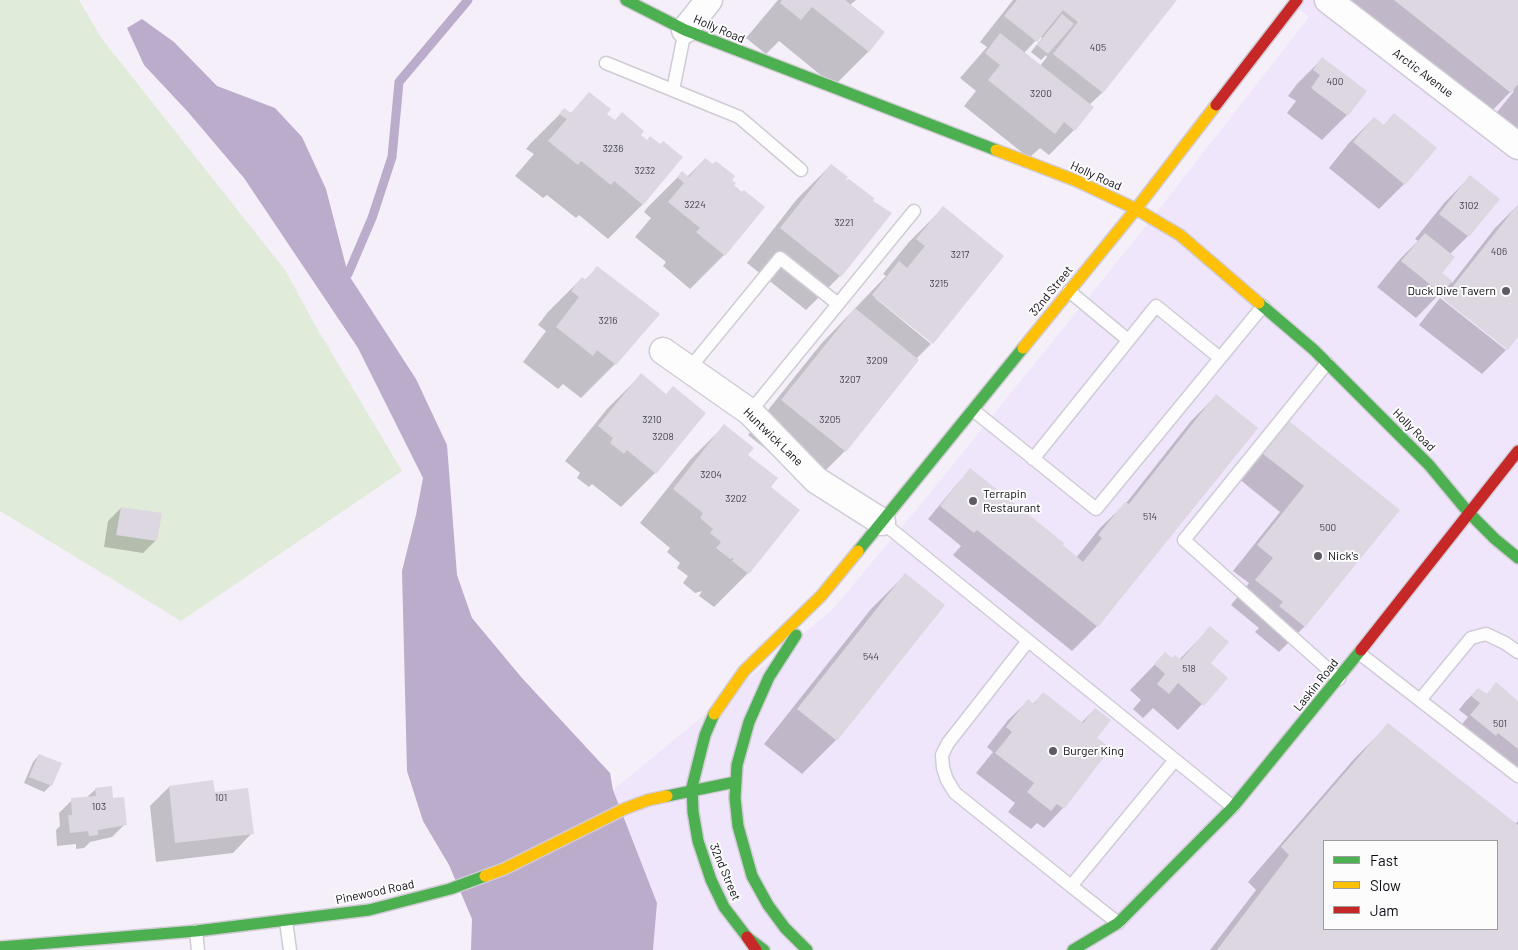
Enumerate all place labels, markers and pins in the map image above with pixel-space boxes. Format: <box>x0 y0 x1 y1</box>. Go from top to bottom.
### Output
place label: Duck Dive Tavern <box>1407 284 1496 298</box>
marker: Duck Dive Tavern <box>1500 285 1512 297</box>
place label: Terrapin Restaurant <box>983 487 1041 515</box>
marker: Terrapin Restaurant <box>967 495 979 507</box>
place label: Nick's <box>1328 549 1358 563</box>
marker: Nick's <box>1312 550 1324 562</box>
place label: Burger King <box>1063 744 1124 758</box>
marker: Burger King <box>1047 745 1059 757</box>

